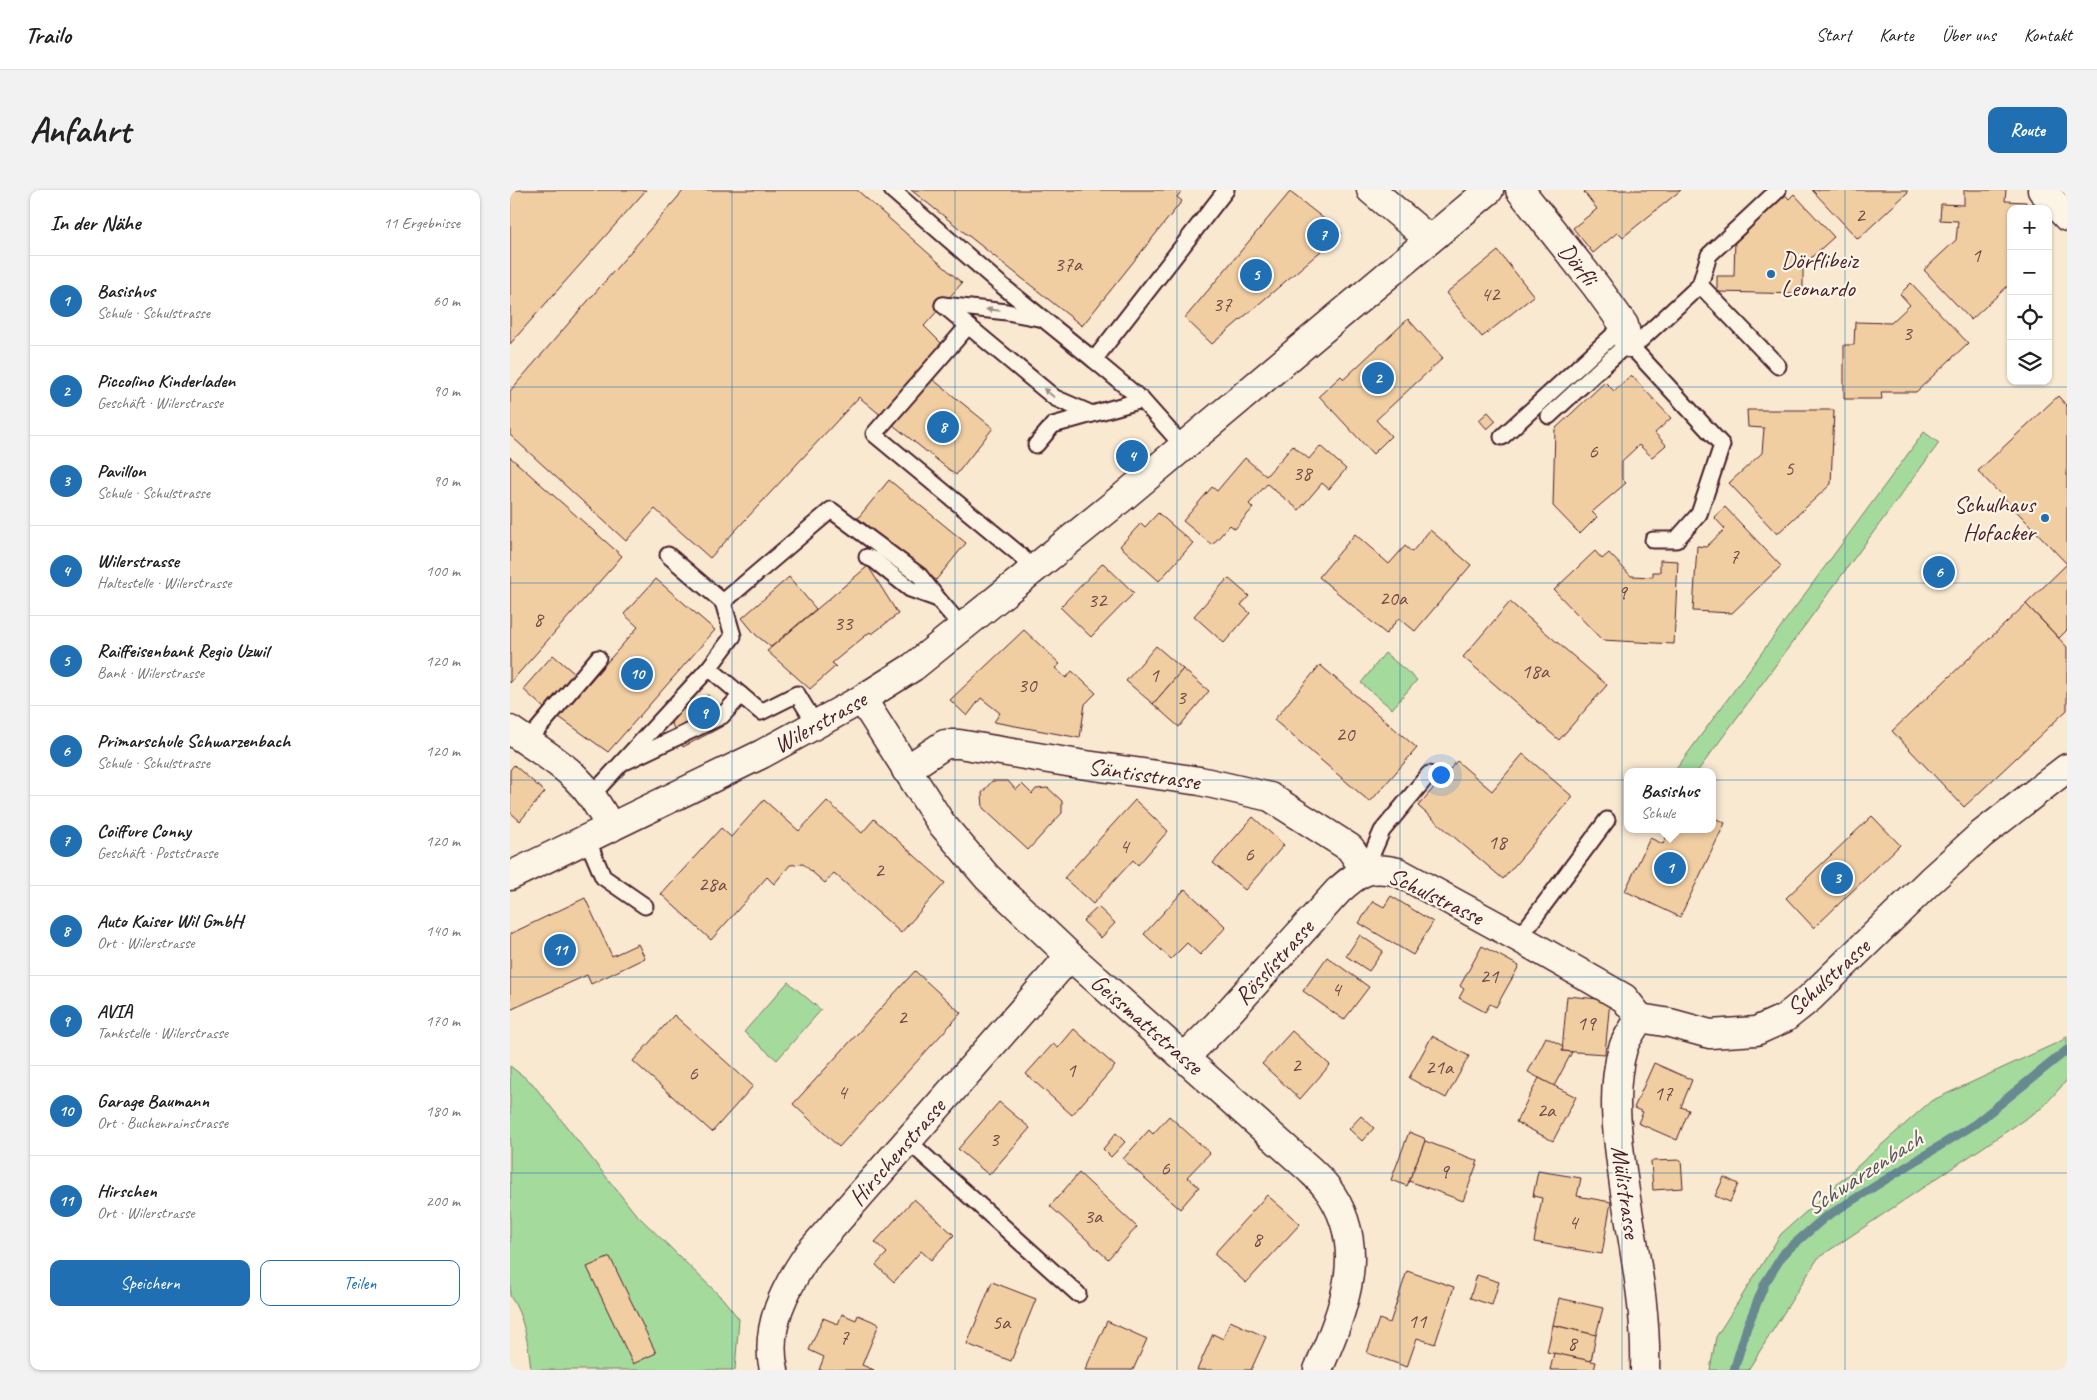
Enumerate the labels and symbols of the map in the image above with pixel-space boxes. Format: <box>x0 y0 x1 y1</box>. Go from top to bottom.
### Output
house number: 2 <box>1855 202 1866 228</box>
pin: 7 <box>1307 216 1339 254</box>
street label: Dörfli <box>1552 236 1606 293</box>
house number: 1 <box>1971 242 1982 268</box>
place label: Dörflibeiz Leonardo <box>1781 245 1859 303</box>
house number: 37a <box>1054 251 1084 277</box>
pin: 5 <box>1240 256 1272 294</box>
marker: Dörflibeiz Leonardo <box>1765 268 1777 280</box>
house number: 42 <box>1481 281 1501 307</box>
house number: 37 <box>1213 291 1233 317</box>
one-way arrow <box>985 306 1001 314</box>
house number: 3 <box>1902 320 1913 346</box>
pin: 2 <box>1362 359 1394 397</box>
one-way arrow <box>1043 387 1055 399</box>
pin: 8 <box>927 408 959 446</box>
pin: 4 <box>1116 437 1148 475</box>
house number: 6 <box>1588 438 1598 464</box>
house number: 5 <box>1784 455 1795 481</box>
house number: 38 <box>1293 460 1314 486</box>
place label: Schulhaus Hofacker <box>1954 489 2037 547</box>
marker: Schulhaus Hofacker <box>2039 512 2051 524</box>
house number: 7 <box>1729 543 1740 569</box>
pin: 6 <box>1923 553 1955 591</box>
house number: 9 <box>1617 579 1628 605</box>
house number: 20a <box>1379 585 1409 611</box>
house number: 32 <box>1088 587 1108 613</box>
house number: 8 <box>533 606 545 632</box>
house number: 33 <box>834 610 854 636</box>
pin: 10 <box>621 655 653 693</box>
house number: 18a <box>1521 658 1551 684</box>
house number: 1 <box>1149 662 1160 688</box>
house number: 30 <box>1018 672 1038 698</box>
street label: Wilerstrasse <box>768 683 874 760</box>
house number: 3 <box>1176 684 1187 710</box>
pin: 9 <box>688 694 720 732</box>
house number: 20 <box>1336 721 1356 747</box>
street label: Säntisstrasse <box>1086 751 1204 797</box>
your location <box>1428 762 1454 788</box>
house number: 18 <box>1488 829 1509 855</box>
house number: 4 <box>1119 833 1131 859</box>
house number: 6 <box>1244 841 1254 867</box>
pin: 1 <box>1654 849 1686 887</box>
house number: 2 <box>874 857 885 883</box>
pin: 3 <box>1821 859 1853 897</box>
street label: Schulstrasse <box>1384 860 1490 933</box>
house number: 28a <box>698 871 728 897</box>
street label: Rösslistrasse <box>1228 911 1322 1011</box>
street label: Schulstrasse <box>1780 930 1878 1022</box>
pin: 11 <box>544 931 576 969</box>
house number: 21 <box>1480 963 1500 989</box>
street label: Geissmattstrasse <box>1085 967 1211 1082</box>
house number: 4 <box>1331 976 1343 1002</box>
house number: 2 <box>897 1004 908 1030</box>
house number: 19 <box>1577 1010 1597 1036</box>
house number: 2 <box>1291 1052 1302 1078</box>
house number: 21a <box>1425 1054 1455 1080</box>
house number: 1 <box>1066 1057 1077 1083</box>
house number: 6 <box>688 1060 698 1086</box>
house number: 4 <box>837 1079 849 1105</box>
house number: 17 <box>1654 1080 1674 1106</box>
street label: Hirschenstrasse <box>842 1090 953 1212</box>
house number: 2a <box>1537 1097 1557 1123</box>
water label: Schwarzenbach <box>1799 1122 1930 1223</box>
house number: 3 <box>989 1126 1000 1152</box>
street label: Mülistrasse <box>1605 1144 1648 1242</box>
house number: 6 <box>1160 1155 1170 1181</box>
house number: 9 <box>1439 1158 1450 1184</box>
house number: 3a <box>1084 1203 1104 1229</box>
house number: 4 <box>1568 1209 1580 1235</box>
house number: 8 <box>1252 1226 1264 1252</box>
house number: 11 <box>1408 1308 1428 1334</box>
house number: 5a <box>992 1309 1012 1335</box>
house number: 7 <box>839 1324 850 1350</box>
house number: 8 <box>1567 1330 1579 1356</box>

